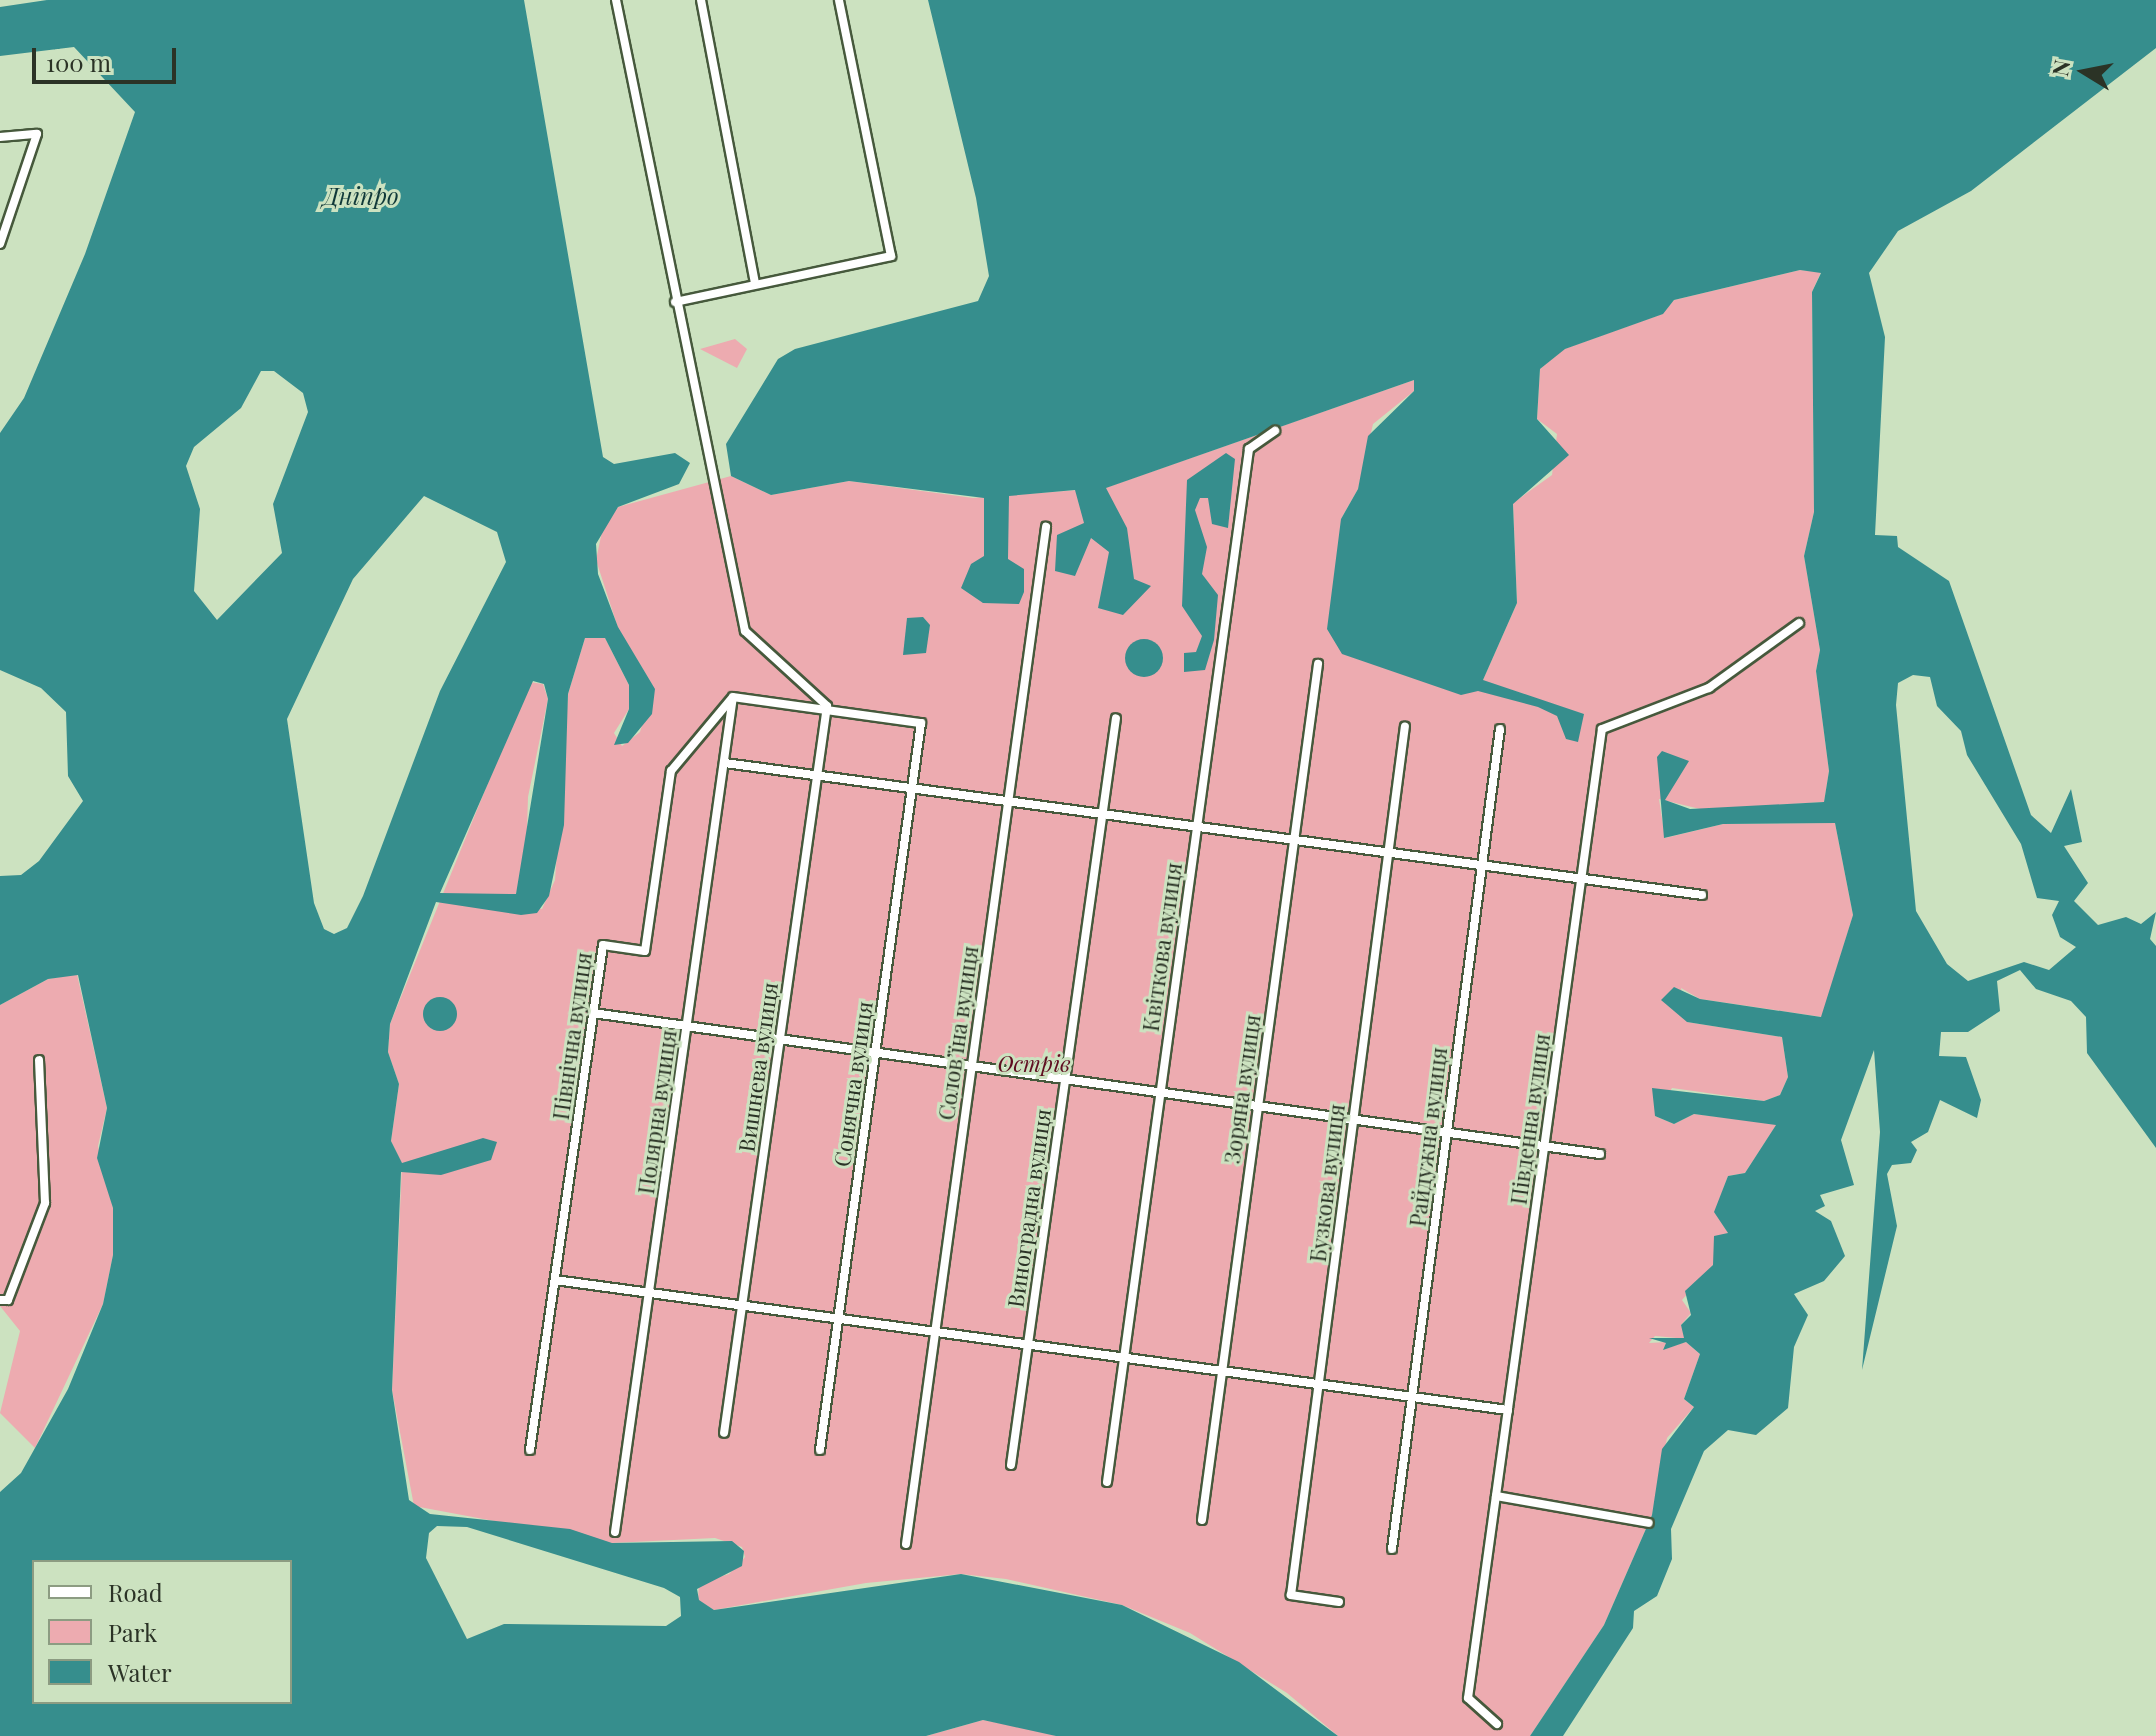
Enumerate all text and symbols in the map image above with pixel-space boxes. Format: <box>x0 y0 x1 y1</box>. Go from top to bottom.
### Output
scale bar <box>36 32 180 82</box>
north arrow <box>2044 32 2124 112</box>
text: 100 m <box>46 46 111 78</box>
text: N <box>2044 57 2077 78</box>
water label: Дніпро <box>323 182 399 210</box>
street label: Квіткова вулиця <box>1137 861 1187 1033</box>
street label: Соловʼїна вулиця <box>933 944 983 1122</box>
street label: Північна вулиця <box>547 950 597 1122</box>
street label: Вишнева вулиця <box>733 980 783 1154</box>
street label: Сонячна вулиця <box>828 1000 878 1168</box>
street label: Зоряна вулиця <box>1218 1013 1266 1165</box>
street label: Полярна вулиця <box>632 1028 682 1196</box>
street label: Південна вулиця <box>1505 1032 1555 1206</box>
street label: Райдужна вулиця <box>1404 1046 1452 1228</box>
park label: Острів <box>997 1051 1071 1077</box>
street label: Бузкова вулиця <box>1304 1102 1350 1264</box>
street label: Виноградна вулиця <box>1002 1107 1056 1309</box>
legend <box>32 1560 292 1704</box>
text: Road <box>108 1576 163 1608</box>
text: Park <box>108 1616 157 1648</box>
text: Water <box>108 1656 172 1688</box>

